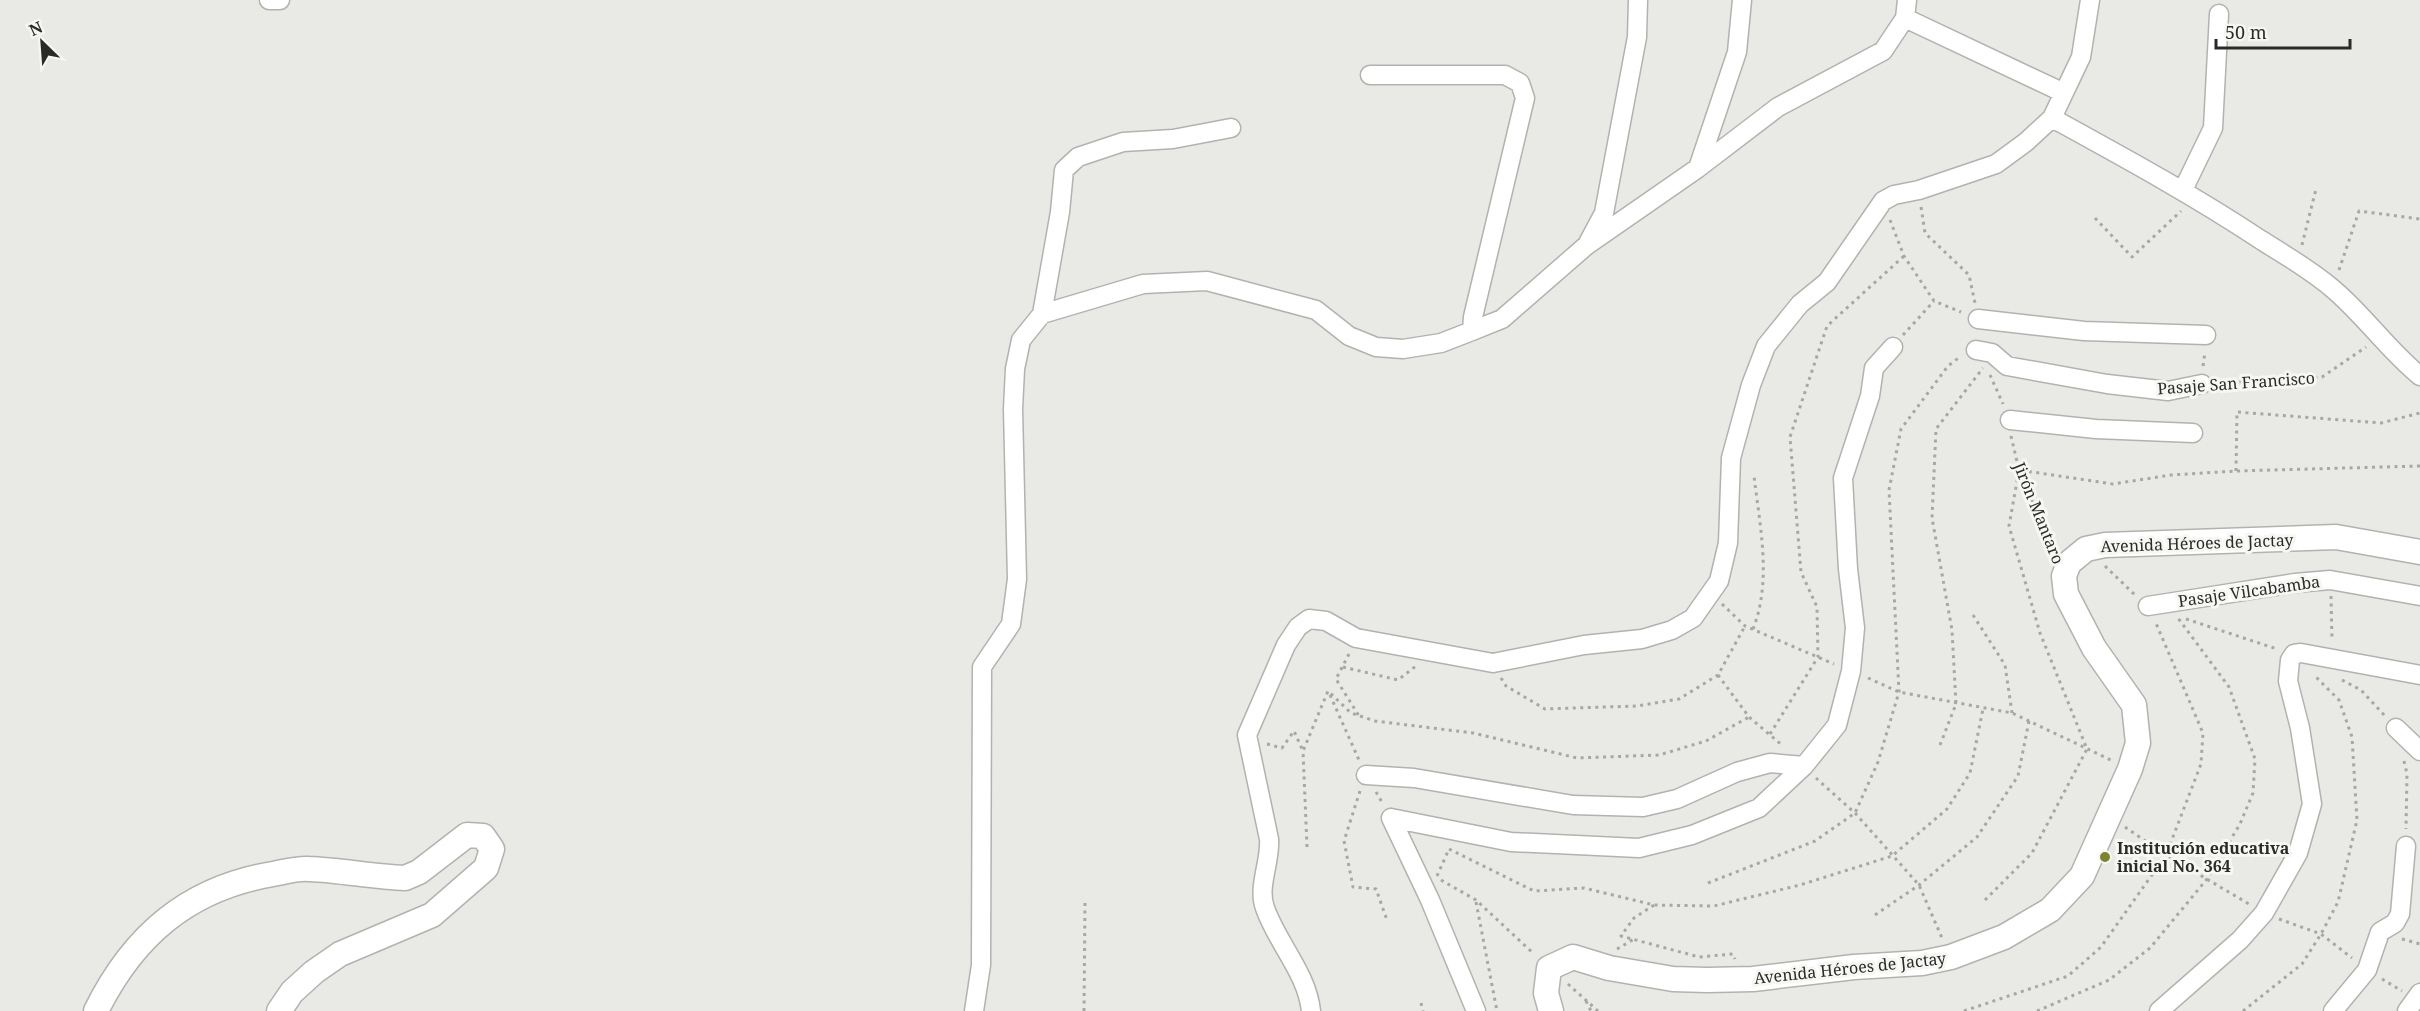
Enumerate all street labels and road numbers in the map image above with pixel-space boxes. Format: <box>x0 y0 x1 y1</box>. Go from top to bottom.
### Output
street label: Pasaje San Francisco <box>2156 367 2316 399</box>
street label: Jirón Mantaro <box>2008 458 2069 567</box>
street label: Avenida Héroes de Jactay <box>2100 529 2295 557</box>
street label: Pasaje Vilcabamba <box>2177 570 2321 612</box>
street label: Avenida Héroes de Jactay <box>1753 947 1948 989</box>

